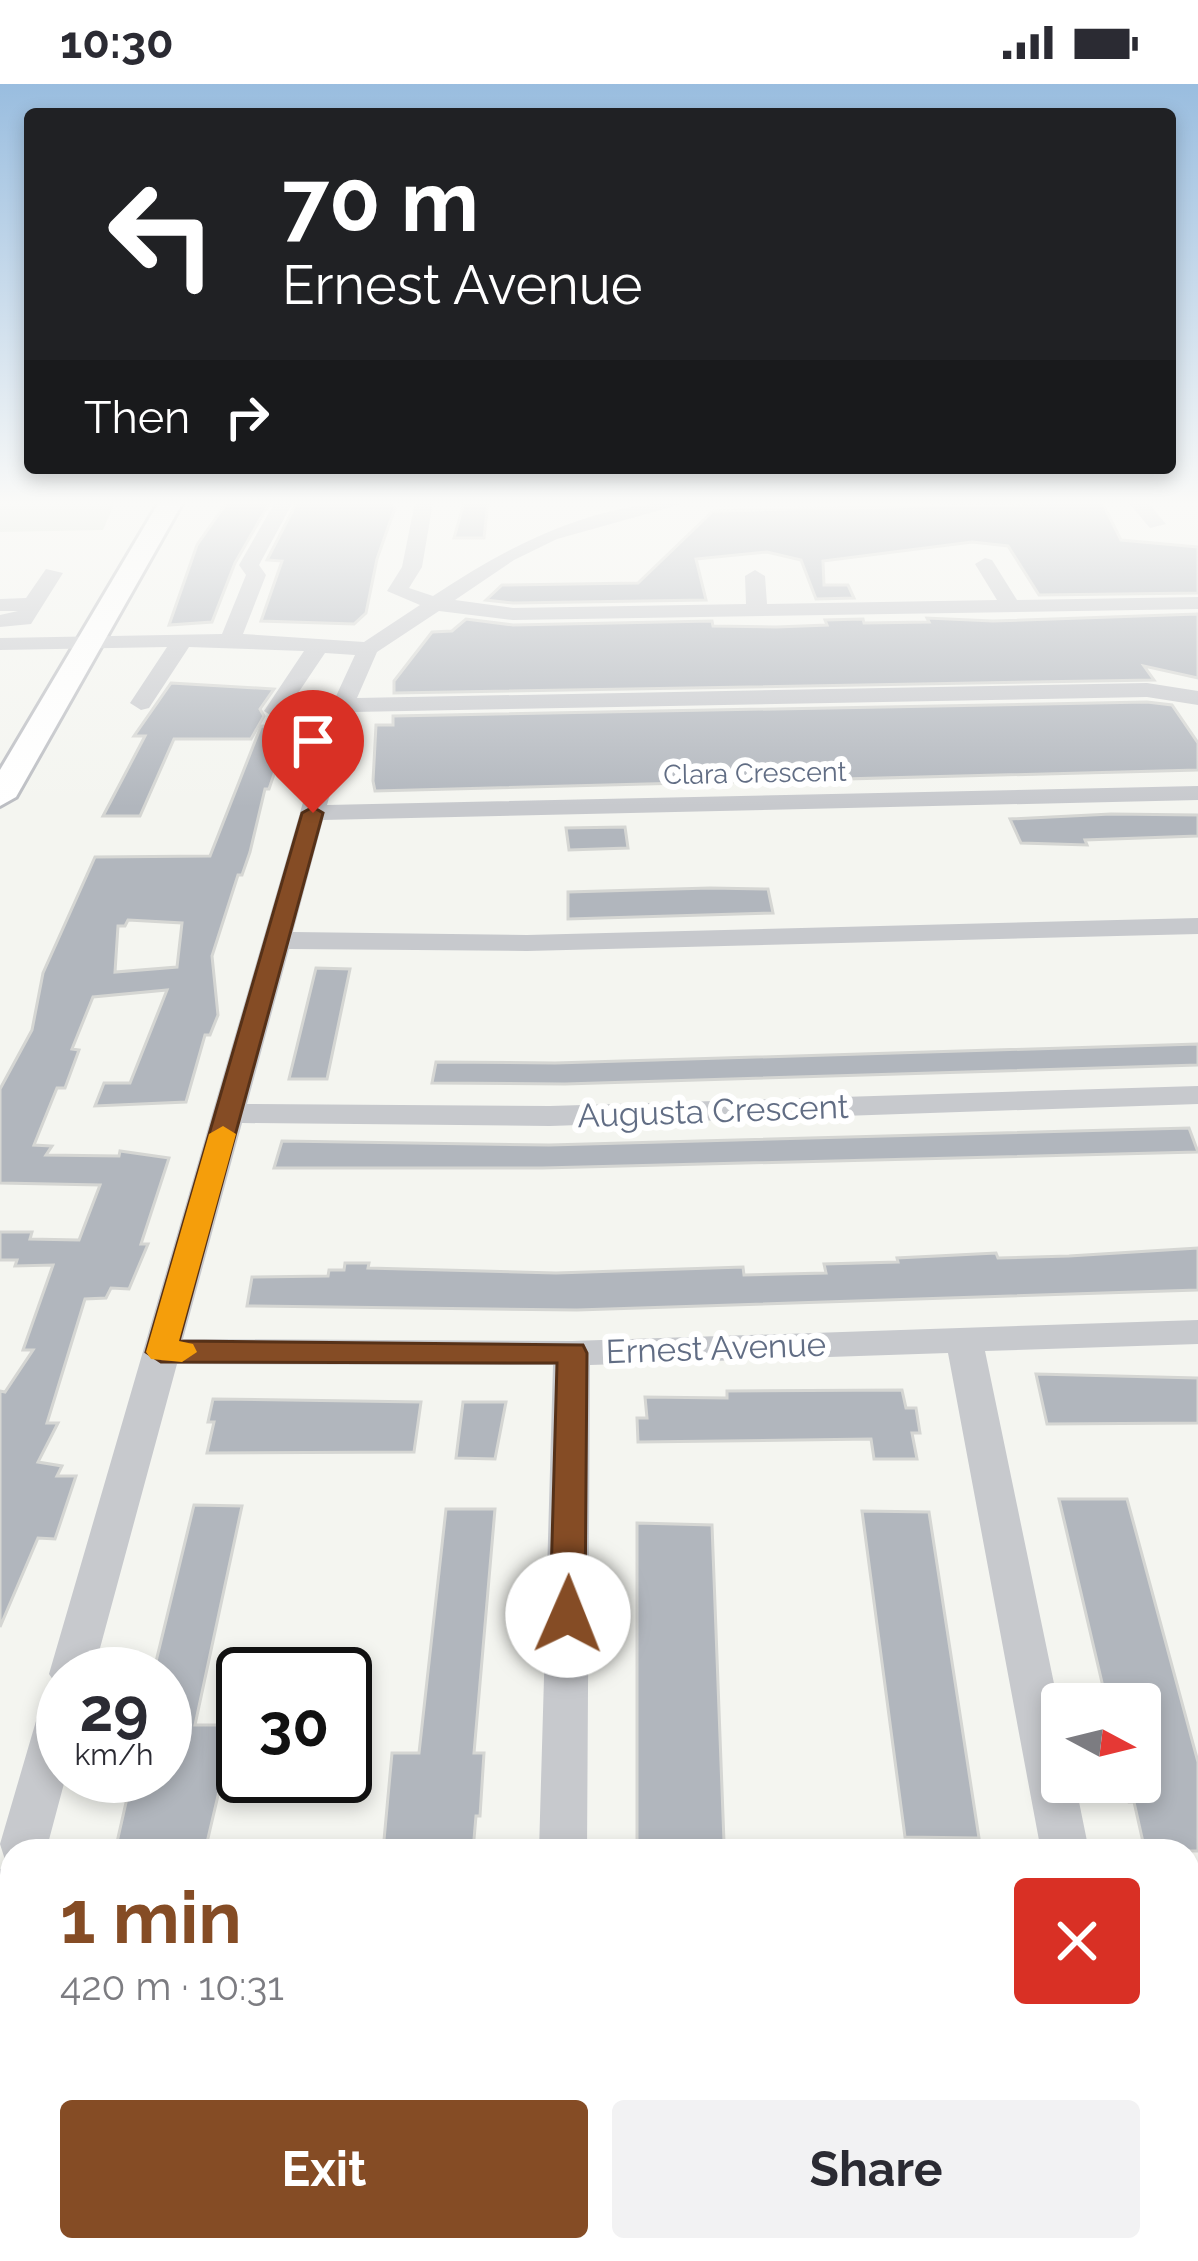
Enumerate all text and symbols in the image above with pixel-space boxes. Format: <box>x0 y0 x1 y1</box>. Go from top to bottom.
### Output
text: 10:30 <box>60 16 174 69</box>
text: 70 m <box>282 152 479 251</box>
icon: left <box>84 156 240 312</box>
text: Ernest Avenue <box>282 253 643 317</box>
icon: right <box>214 384 280 450</box>
text: Then <box>84 391 190 444</box>
pin <box>262 690 364 813</box>
icon: arrive <box>280 708 346 774</box>
street label: Clara Crescent <box>663 756 847 790</box>
street label: Augusta Crescent <box>577 1087 849 1135</box>
street label: Ernest Avenue <box>605 1325 827 1371</box>
position arrow <box>505 1552 631 1678</box>
speed limit sign: 30 <box>216 1647 372 1803</box>
text: 29 <box>79 1675 149 1745</box>
north arrow <box>1041 1683 1161 1803</box>
map controls <box>1041 1683 1161 1803</box>
text: km/h <box>74 1737 154 1772</box>
text: 1 min <box>60 1875 242 1960</box>
button: close <box>1014 1878 1140 2004</box>
text: 420 m · 10:31 <box>60 1963 284 2009</box>
button: Exit <box>60 2100 588 2238</box>
button: Share <box>612 2100 1140 2238</box>

